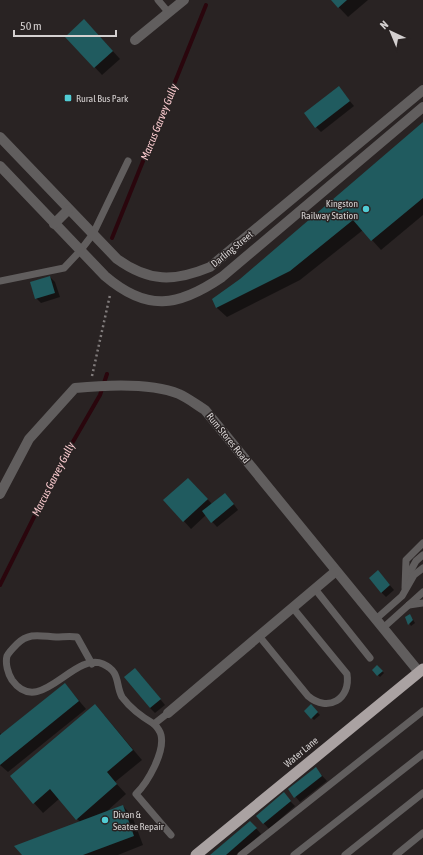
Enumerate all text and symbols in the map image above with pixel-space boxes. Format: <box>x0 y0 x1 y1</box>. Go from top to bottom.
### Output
scale bar <box>14 12 116 38</box>
north arrow <box>371 12 411 52</box>
text: N <box>378 18 391 31</box>
text: 50 m <box>20 19 42 33</box>
water label: Marcus Garvey Gully <box>138 82 180 162</box>
marker: Rural Bus Park <box>63 93 73 103</box>
place label: Rural Bus Park <box>76 93 129 104</box>
place label: Kingston Railway Station <box>301 198 358 221</box>
marker: Kingston Railway Station <box>361 204 371 214</box>
street label: Darling Street <box>209 229 255 269</box>
street label: Rum Stores Road <box>204 411 252 466</box>
water label: Marcus Garvey Gully <box>29 440 77 518</box>
street label: Water Lane <box>282 734 321 769</box>
place label: Divan & Seatee Repair <box>113 809 165 832</box>
marker: Divan & Seatee Repair <box>100 815 110 825</box>

